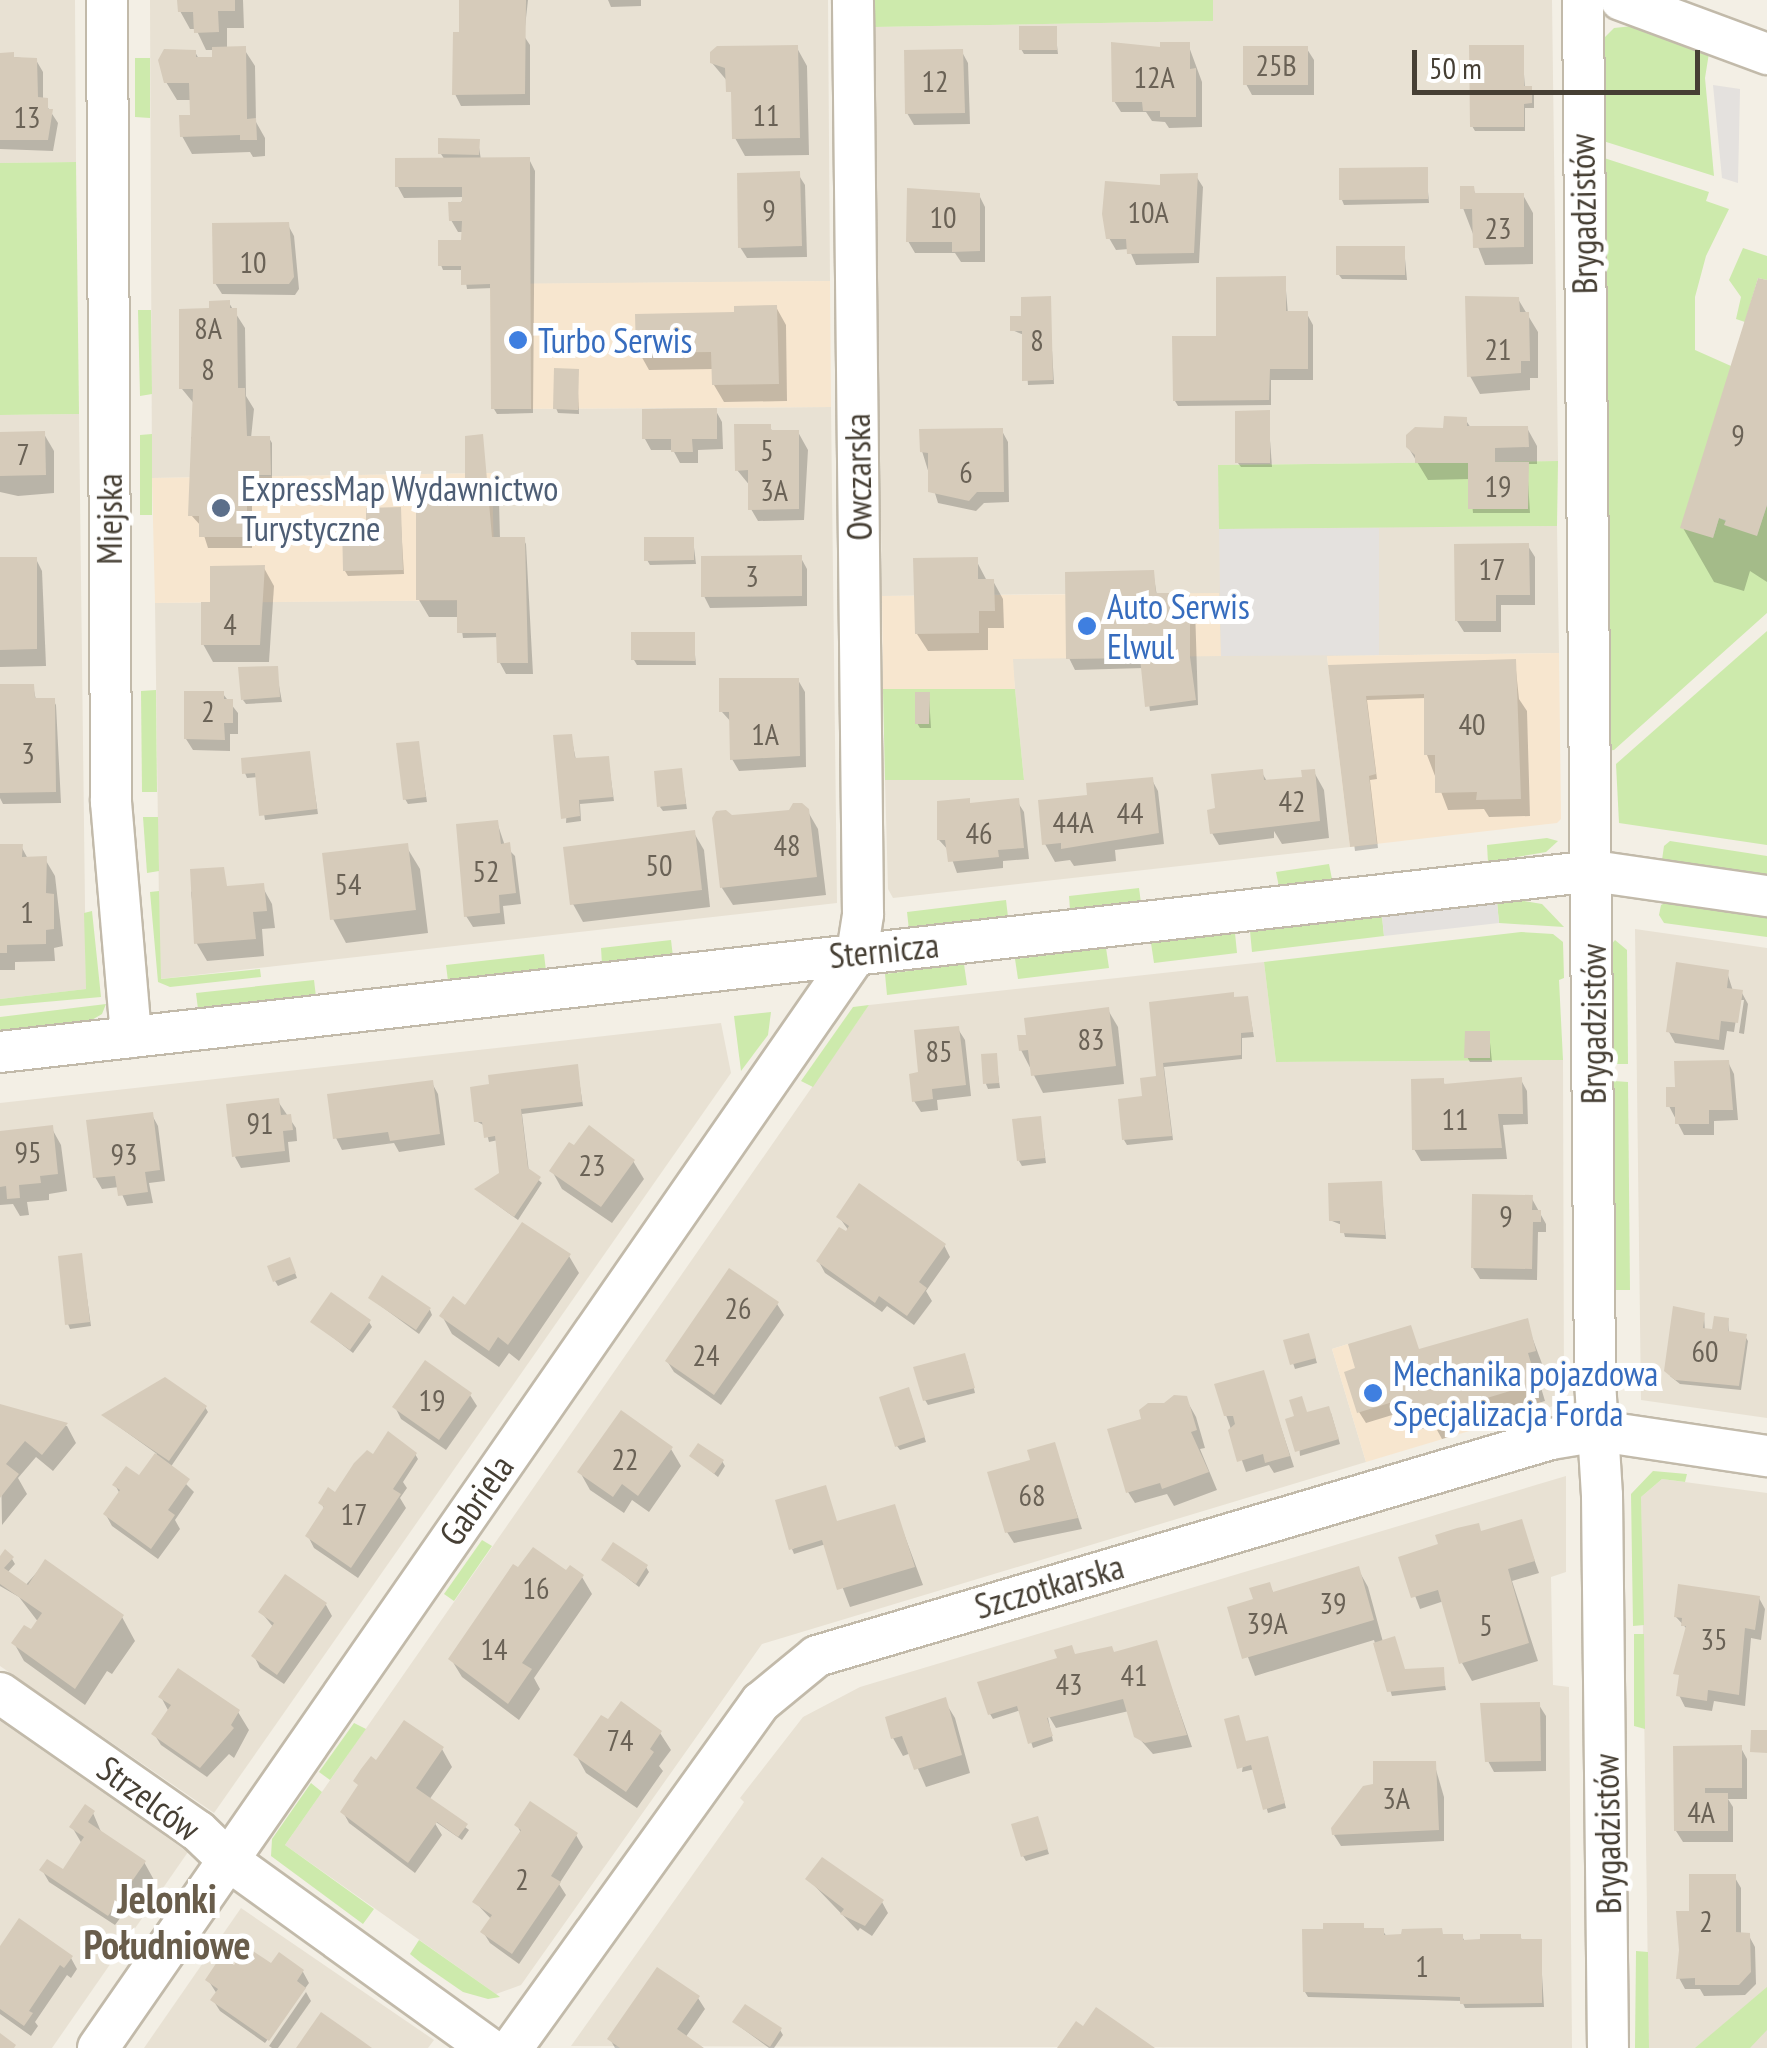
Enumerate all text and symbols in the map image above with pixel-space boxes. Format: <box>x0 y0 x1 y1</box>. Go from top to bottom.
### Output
scale bar <box>1417 30 1704 92</box>
house number: 25B <box>1255 47 1297 83</box>
text: 50 m <box>1429 48 1482 87</box>
house number: 12A <box>1133 59 1175 95</box>
house number: 12 <box>922 63 948 99</box>
house number: 11 <box>753 97 779 133</box>
house number: 13 <box>14 99 40 135</box>
street label: Brygadzistów <box>1561 133 1605 295</box>
house number: 9 <box>762 192 776 228</box>
house number: 10A <box>1127 194 1169 230</box>
house number: 10 <box>930 199 956 235</box>
house number: 23 <box>1485 210 1511 246</box>
house number: 10 <box>240 244 266 280</box>
house number: 8A <box>194 310 222 346</box>
place label: Turbo Serwis <box>538 319 692 361</box>
house number: 8 <box>1030 322 1044 358</box>
marker: Turbo Serwis <box>507 329 529 351</box>
house number: 21 <box>1485 331 1511 367</box>
house number: 8 <box>201 351 215 387</box>
street label: Owczarska <box>836 413 880 541</box>
house number: 9 <box>1731 417 1745 453</box>
house number: 5 <box>760 432 774 468</box>
house number: 7 <box>16 436 30 472</box>
house number: 6 <box>959 454 973 490</box>
place label: ExpressMap Wydawnictwo Turystyczne <box>241 467 559 549</box>
house number: 19 <box>1485 468 1511 504</box>
house number: 3A <box>760 472 788 508</box>
street label: Miejska <box>88 473 130 565</box>
marker: ExpressMap Wydawnictwo Turystyczne <box>210 497 232 519</box>
house number: 17 <box>1479 551 1505 587</box>
house number: 3 <box>745 558 759 594</box>
place label: Auto Serwis Elwul <box>1107 585 1250 667</box>
house number: 4 <box>223 606 237 642</box>
marker: Auto Serwis Elwul <box>1076 615 1098 637</box>
house number: 2 <box>201 693 215 729</box>
house number: 40 <box>1459 706 1485 742</box>
house number: 1A <box>751 716 779 752</box>
house number: 3 <box>21 735 35 771</box>
house number: 42 <box>1279 783 1305 819</box>
house number: 44 <box>1117 795 1143 831</box>
house number: 44A <box>1052 804 1094 840</box>
house number: 46 <box>966 815 992 851</box>
house number: 48 <box>774 827 800 863</box>
house number: 50 <box>646 847 672 883</box>
house number: 52 <box>473 853 499 889</box>
house number: 54 <box>335 866 361 902</box>
house number: 1 <box>20 894 34 930</box>
street label: Sternicza <box>827 923 941 977</box>
street label: Brygadzistów <box>1572 944 1614 1104</box>
house number: 83 <box>1078 1021 1104 1057</box>
house number: 85 <box>926 1033 952 1069</box>
house number: 11 <box>1442 1101 1468 1137</box>
house number: 91 <box>247 1105 273 1141</box>
house number: 95 <box>15 1134 41 1170</box>
house number: 93 <box>111 1136 137 1172</box>
house number: 23 <box>579 1147 605 1183</box>
house number: 9 <box>1499 1198 1513 1234</box>
house number: 26 <box>725 1290 751 1326</box>
house number: 60 <box>1692 1333 1718 1369</box>
house number: 24 <box>693 1337 719 1373</box>
place label: Mechanika pojazdowa Specjalizacja Forda <box>1393 1352 1658 1434</box>
house number: 19 <box>419 1382 445 1418</box>
marker: Mechanika pojazdowa Specjalizacja Forda <box>1362 1382 1384 1404</box>
house number: 22 <box>612 1441 638 1477</box>
street label: Gabriela <box>430 1447 522 1553</box>
house number: 68 <box>1019 1477 1045 1513</box>
house number: 17 <box>341 1496 367 1532</box>
street label: Szczotkarska <box>970 1545 1128 1627</box>
house number: 16 <box>523 1570 549 1606</box>
house number: 39 <box>1320 1585 1346 1621</box>
house number: 39A <box>1246 1605 1288 1641</box>
house number: 5 <box>1479 1607 1493 1643</box>
house number: 35 <box>1701 1621 1727 1657</box>
house number: 14 <box>481 1631 507 1667</box>
house number: 41 <box>1121 1657 1147 1693</box>
house number: 43 <box>1056 1666 1082 1702</box>
house number: 74 <box>607 1722 633 1758</box>
street label: Strzelców <box>90 1747 208 1849</box>
street label: Brygadzistów <box>1585 1753 1629 1915</box>
house number: 3A <box>1382 1780 1410 1816</box>
house number: 4A <box>1687 1794 1715 1830</box>
house number: 2 <box>515 1861 529 1897</box>
district label: Jelonki Południowe <box>83 1874 251 1968</box>
house number: 2 <box>1699 1903 1713 1939</box>
house number: 1 <box>1415 1948 1429 1984</box>

